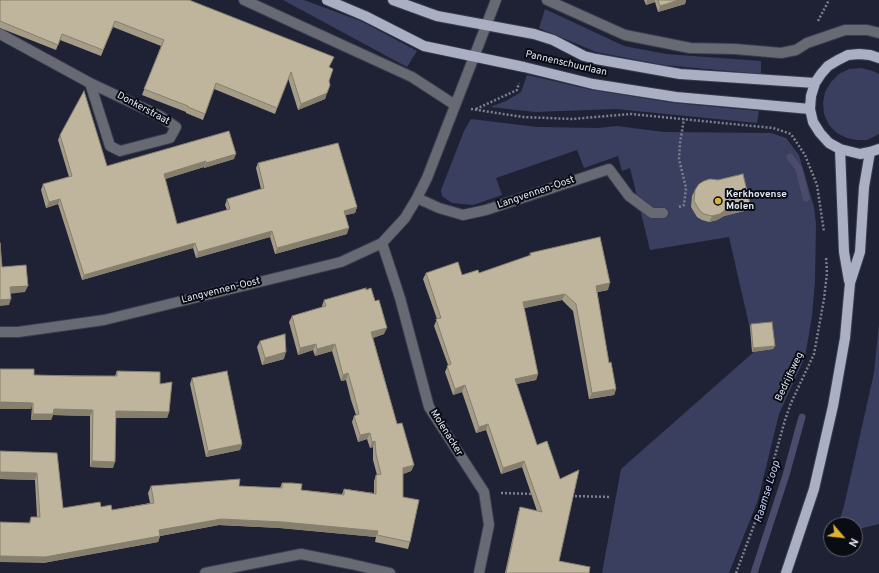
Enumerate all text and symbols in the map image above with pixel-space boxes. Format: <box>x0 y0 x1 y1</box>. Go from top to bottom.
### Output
street label: Pannenschuurlaan <box>524 49 608 79</box>
street label: Donkerstraat <box>115 90 171 128</box>
street label: Langvennen-Oost <box>496 174 576 212</box>
place label: Kerkhovense Molen <box>726 189 787 212</box>
marker: Kerkhovense Molen <box>713 196 723 206</box>
street label: Langvennen-Oost <box>180 275 262 307</box>
street label: Bedrijfsweg <box>773 350 807 404</box>
street label: Molenacker <box>427 408 465 458</box>
water label: Raamse Loop <box>752 460 784 524</box>
north arrow <box>823 517 863 557</box>
text: N <box>845 535 861 549</box>

